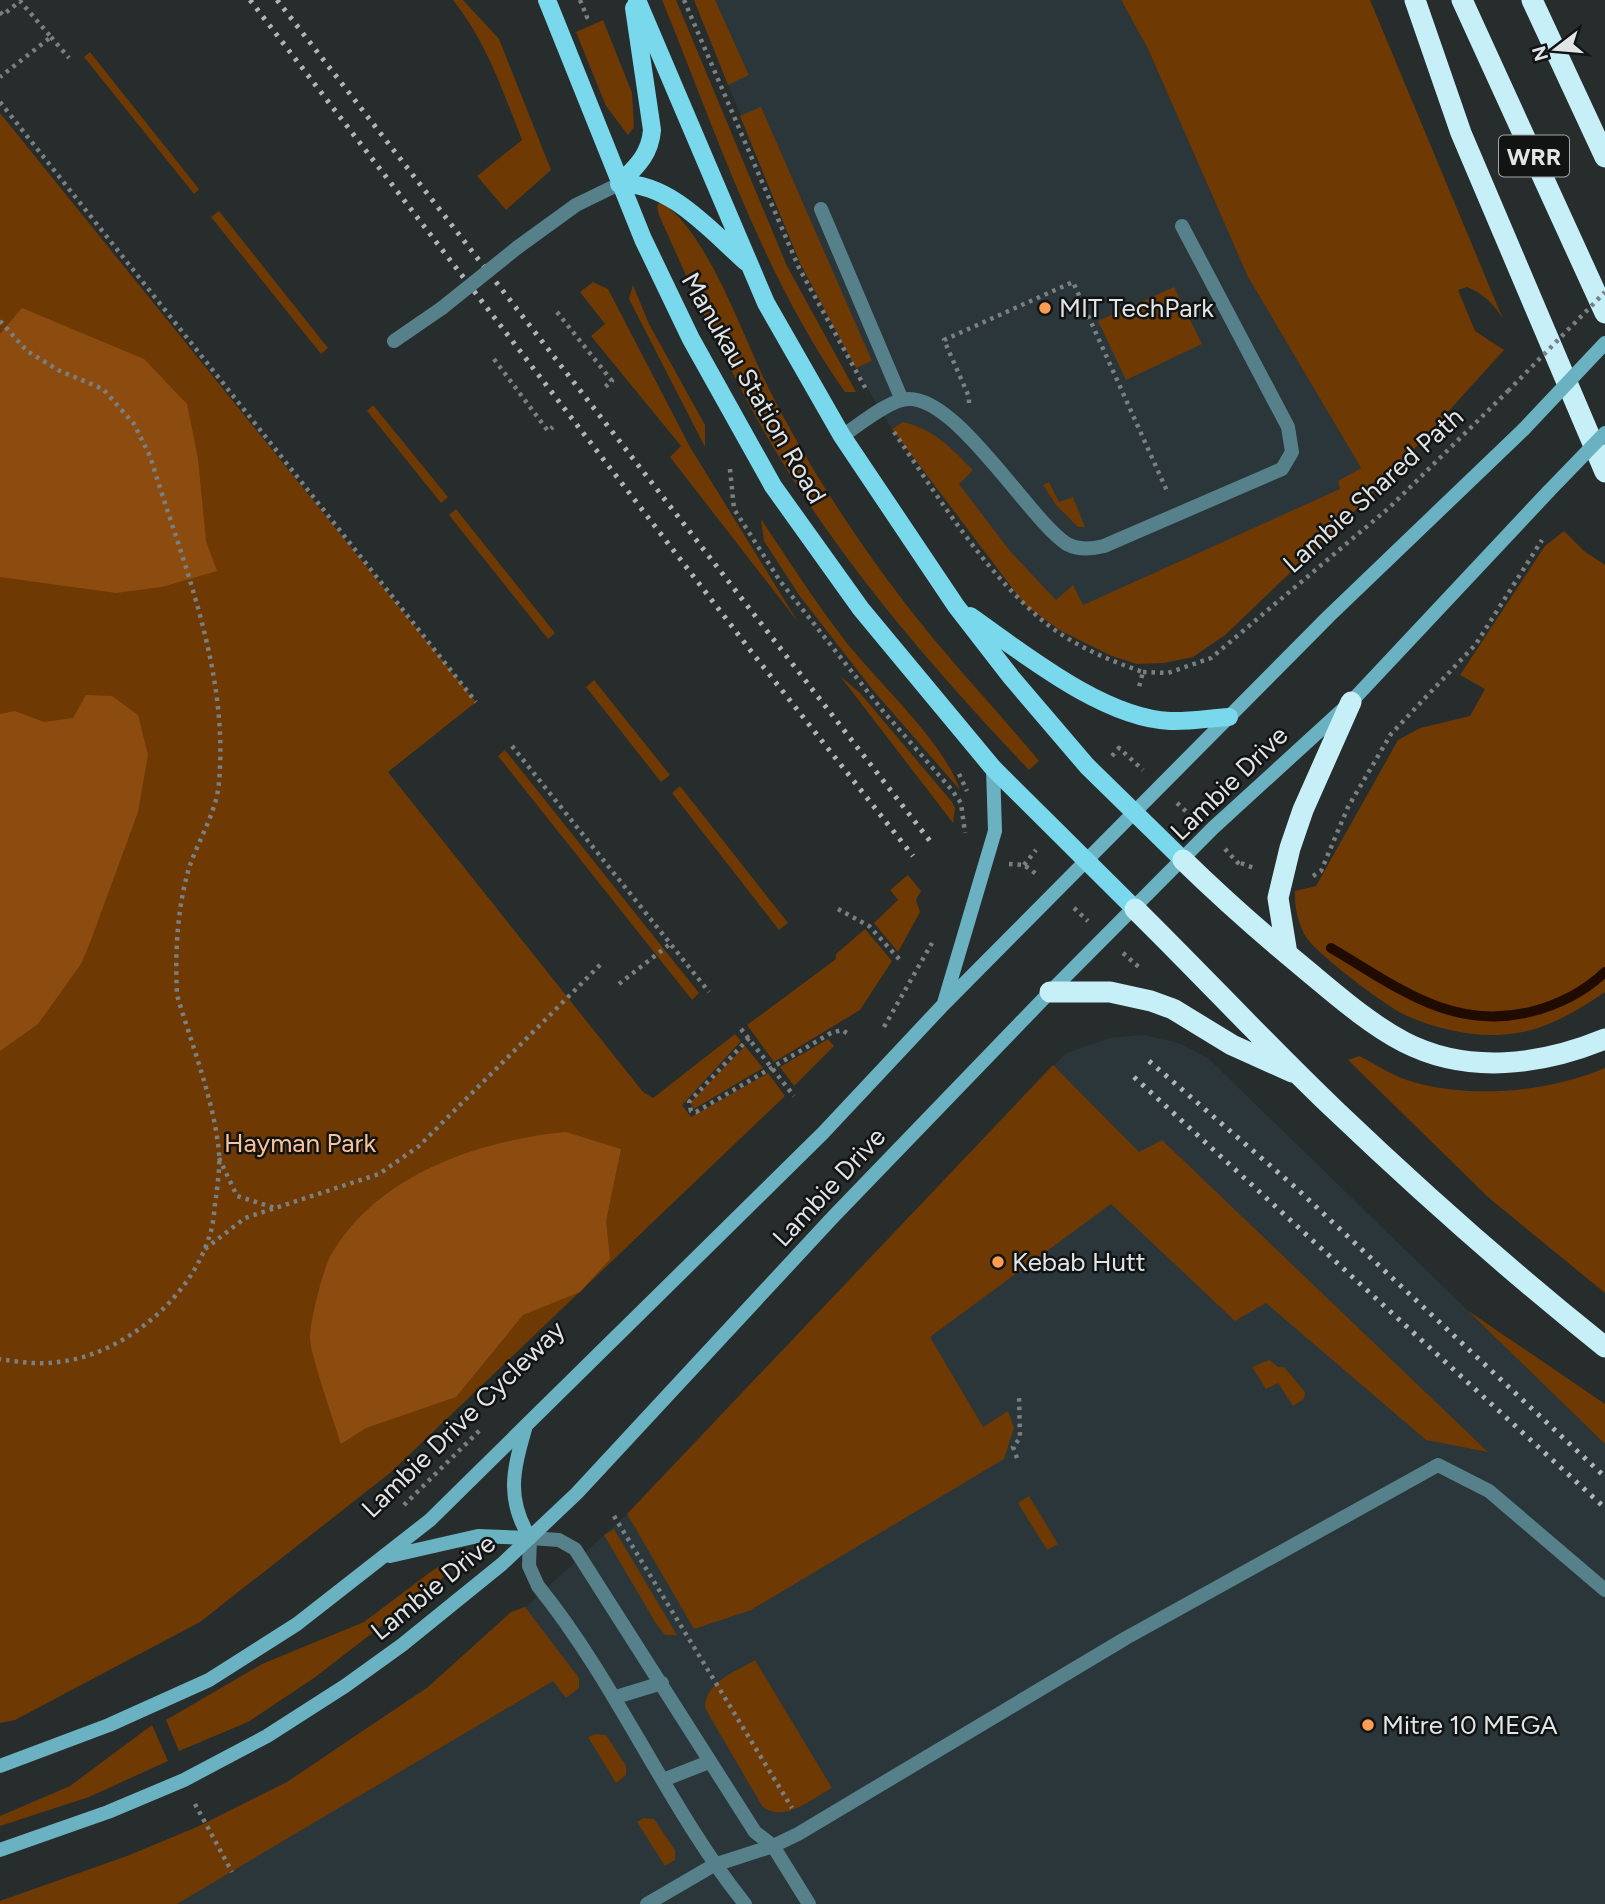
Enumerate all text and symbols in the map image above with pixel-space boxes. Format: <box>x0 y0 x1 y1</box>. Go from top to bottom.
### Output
north arrow <box>1521 14 1591 84</box>
text: N <box>1527 43 1553 64</box>
road number: WRR <box>1499 136 1569 176</box>
street label: Manukau Station Road <box>675 267 833 509</box>
place label: MIT TechPark <box>1059 292 1214 324</box>
marker: MIT TechPark <box>1037 300 1053 316</box>
street label: Lambie Shared Path <box>1276 401 1470 579</box>
street label: Lambie Drive <box>1164 719 1294 847</box>
street label: Lambie Drive <box>766 1121 892 1253</box>
park label: Hayman Park <box>224 1127 376 1159</box>
place label: Kebab Hutt <box>1012 1246 1146 1278</box>
marker: Kebab Hutt <box>990 1254 1006 1270</box>
street label: Lambie Drive Cycleway <box>355 1314 571 1524</box>
street label: Lambie Drive <box>364 1527 502 1647</box>
place label: Mitre 10 MEGA <box>1382 1709 1558 1741</box>
marker: Mitre 10 MEGA <box>1360 1717 1376 1733</box>

